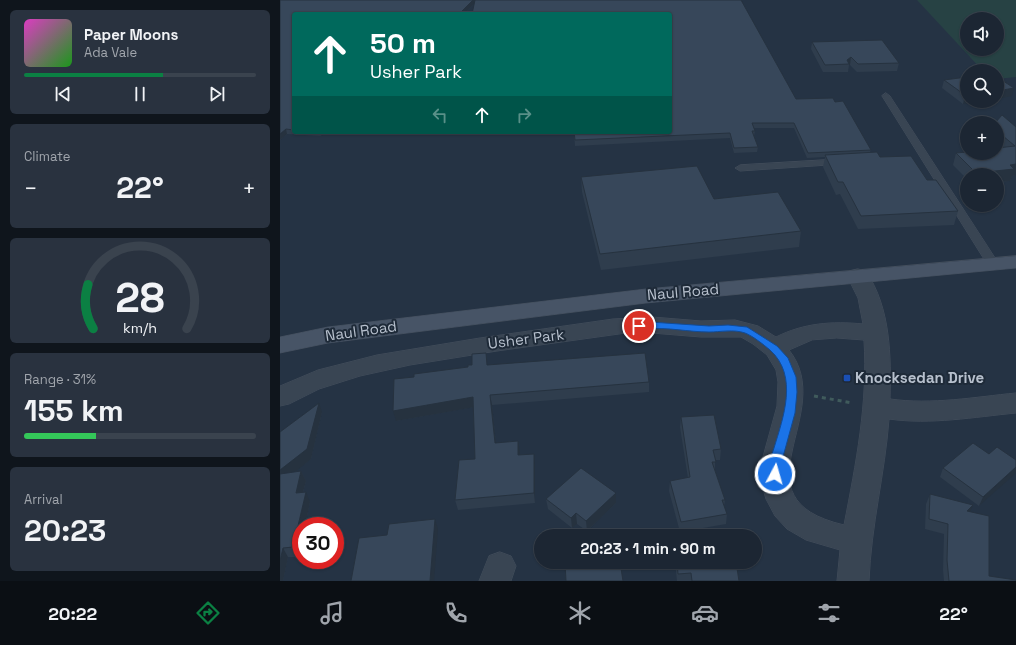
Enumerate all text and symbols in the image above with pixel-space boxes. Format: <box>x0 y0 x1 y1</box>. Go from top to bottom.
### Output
map controls <box>960 12 1004 212</box>
button: sound <box>960 12 1004 56</box>
text: Paper Moons <box>84 25 178 44</box>
text: 50 m <box>370 25 436 61</box>
icon: ahead <box>304 28 356 80</box>
text: Ada Vale <box>84 44 137 61</box>
text: Usher Park <box>370 60 462 83</box>
button: search <box>960 64 1004 108</box>
icon: previous <box>52 83 74 105</box>
icon: pause <box>129 83 151 105</box>
icon: next <box>206 83 228 105</box>
icon: left <box>429 104 451 126</box>
icon: ahead <box>471 104 493 126</box>
icon: right <box>513 104 535 126</box>
button: + <box>960 116 1004 160</box>
text: Climate <box>24 148 70 165</box>
text: 22° <box>116 168 164 207</box>
button: − <box>960 168 1004 212</box>
text: − <box>24 174 38 202</box>
text: + <box>242 174 256 202</box>
text: 28 <box>115 270 165 323</box>
street label: Naul Road <box>646 279 720 304</box>
pin <box>622 309 656 343</box>
icon: arrive <box>628 315 650 337</box>
street label: Naul Road <box>324 316 398 345</box>
text: km/h <box>123 318 157 336</box>
street label: Usher Park <box>487 324 565 353</box>
place label: Knocksedan Drive <box>855 368 985 387</box>
text: Range · 31% <box>24 371 96 388</box>
marker: Knocksedan Drive <box>842 373 852 383</box>
text: 155 km <box>24 391 124 430</box>
position arrow <box>754 453 796 495</box>
text: Arrival <box>24 491 63 508</box>
text: 20:23 <box>24 511 106 550</box>
speed limit sign: 30 <box>292 517 344 569</box>
text: 20:23 · 1 min · 90 m <box>580 539 716 558</box>
icon: directions <box>194 599 222 627</box>
icon: music <box>318 599 346 627</box>
icon: phone <box>442 599 470 627</box>
icon: climate <box>566 599 594 627</box>
icon: car <box>691 599 719 627</box>
icon: filters <box>815 599 843 627</box>
text: 20:22 <box>48 602 97 625</box>
text: 22° <box>939 602 968 625</box>

